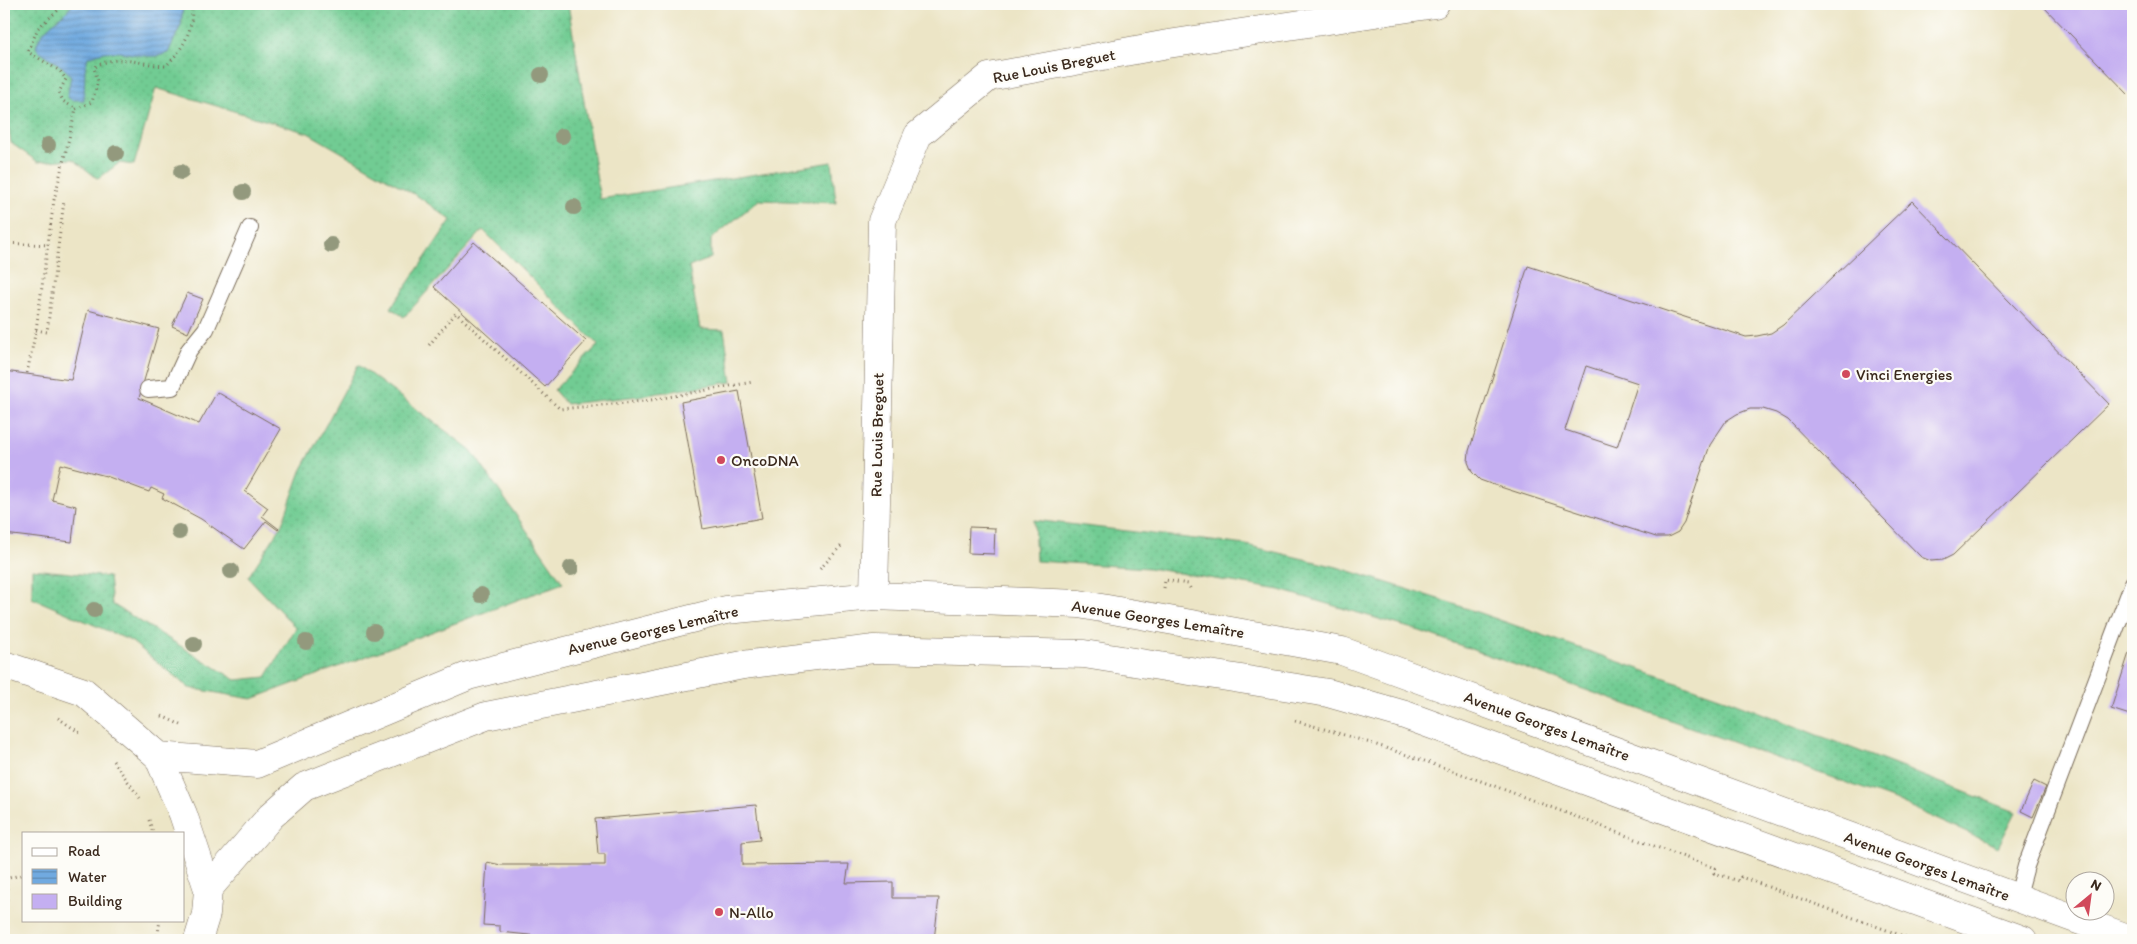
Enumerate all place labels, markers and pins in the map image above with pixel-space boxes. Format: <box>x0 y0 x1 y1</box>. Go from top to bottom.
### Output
place label: Vinci Energies <box>1856 365 1953 384</box>
marker: Vinci Energies <box>1840 368 1852 380</box>
place label: OncoDNA <box>731 451 799 470</box>
marker: OncoDNA <box>715 454 727 466</box>
place label: N-Allo <box>729 903 774 922</box>
marker: N-Allo <box>713 906 725 918</box>

